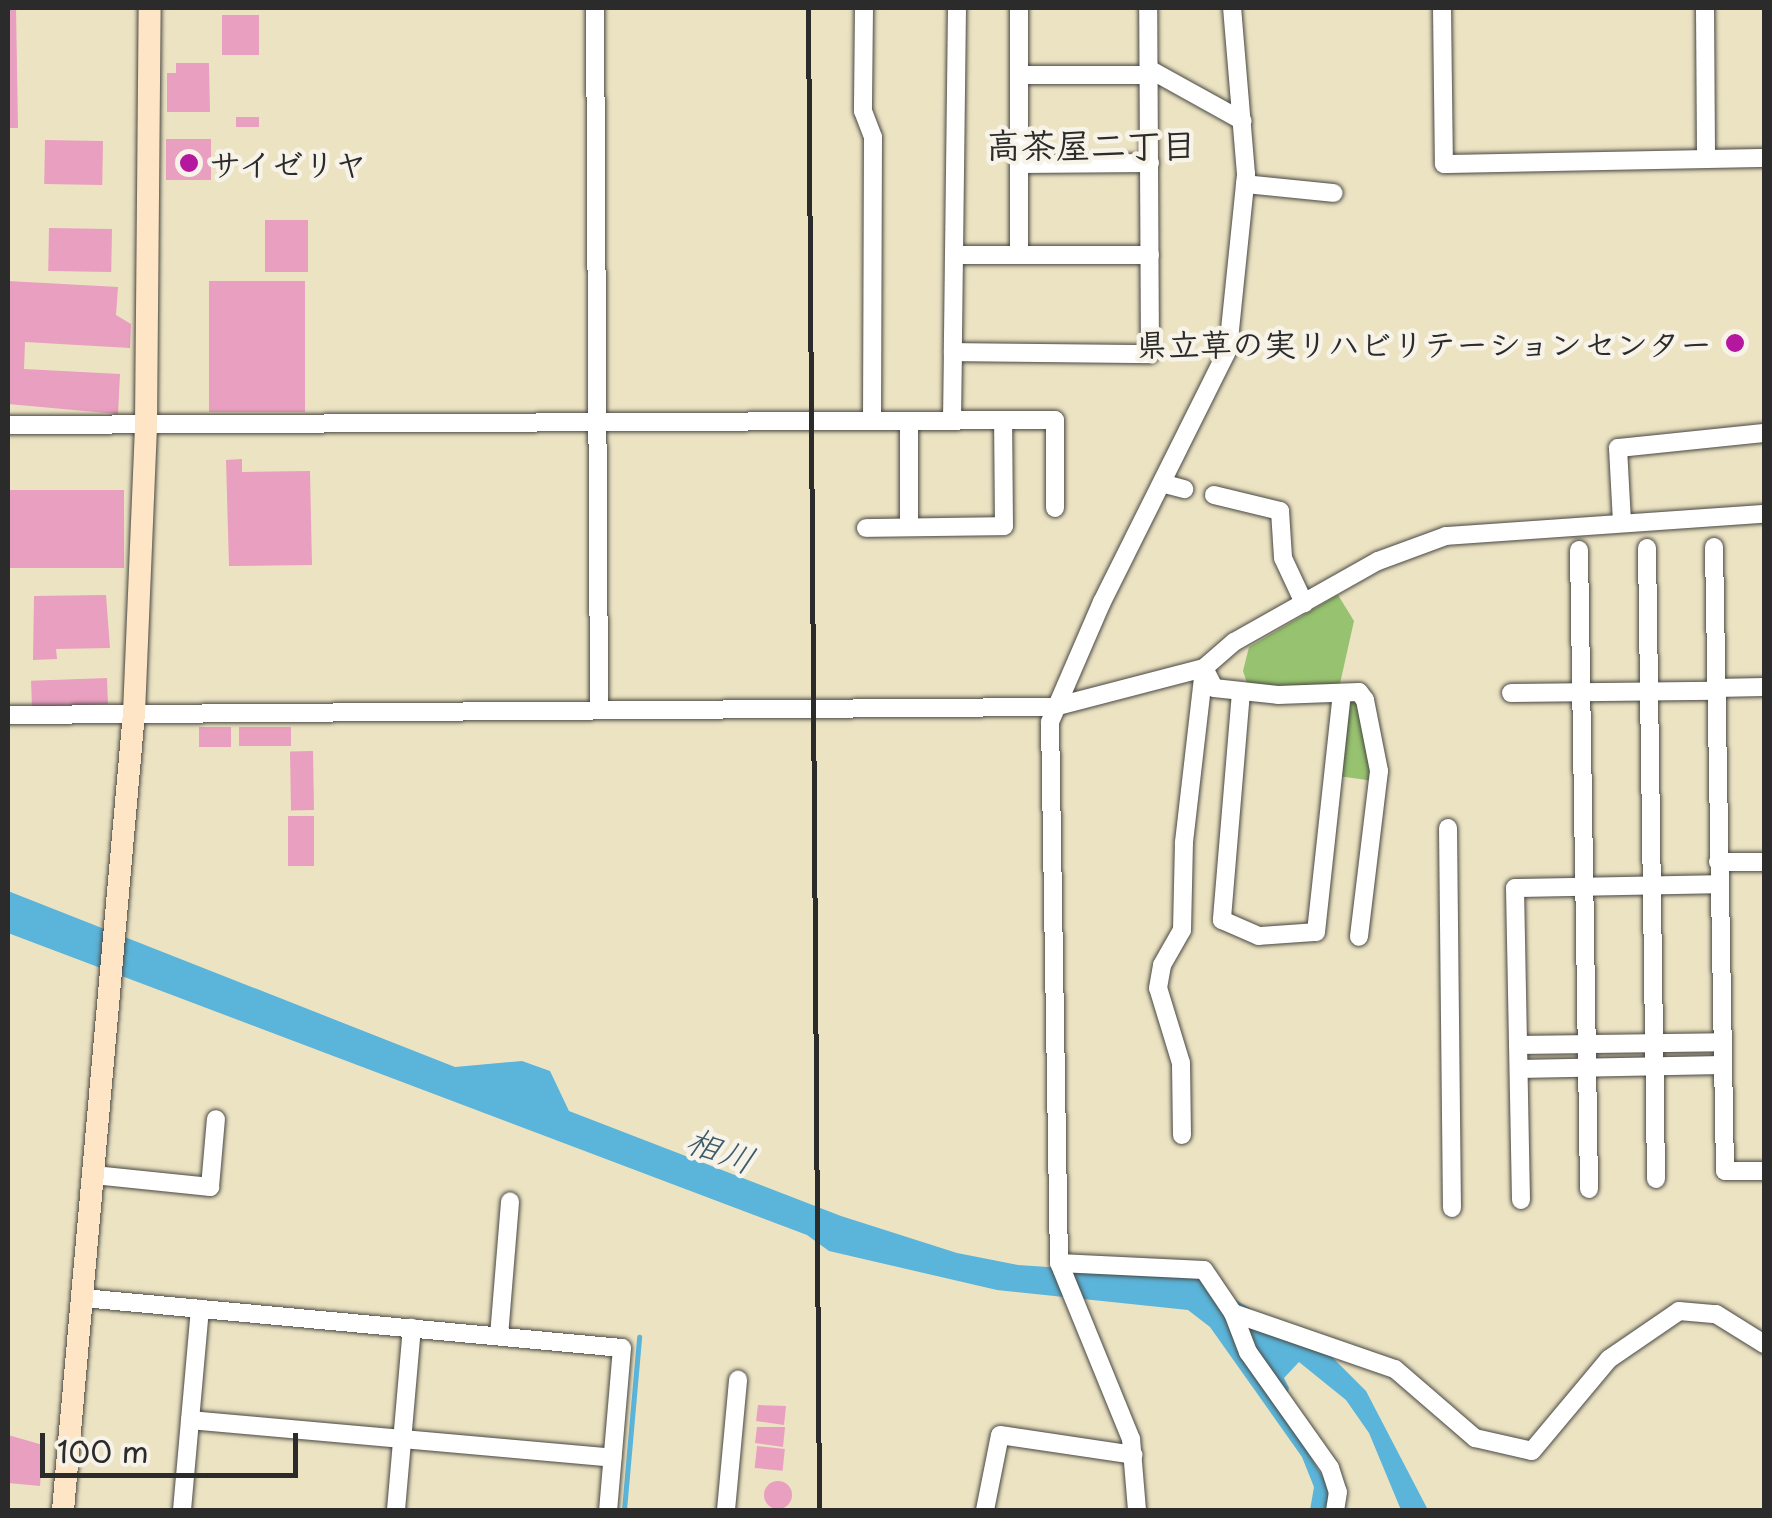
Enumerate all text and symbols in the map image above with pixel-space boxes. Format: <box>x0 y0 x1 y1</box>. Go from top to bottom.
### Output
district label: 高茶屋二丁目 <box>986 123 1196 165</box>
place label: サイゼリヤ <box>209 144 369 182</box>
marker: サイゼリヤ <box>178 152 200 174</box>
place label: 県立草の実リハビリテーションセンター <box>1136 324 1712 362</box>
marker: 県立草の実リハビリテーションセンター <box>1722 330 1748 356</box>
water label: 相川 <box>681 1117 761 1181</box>
scale bar <box>45 1413 302 1475</box>
text: 100 m <box>57 1428 149 1473</box>

